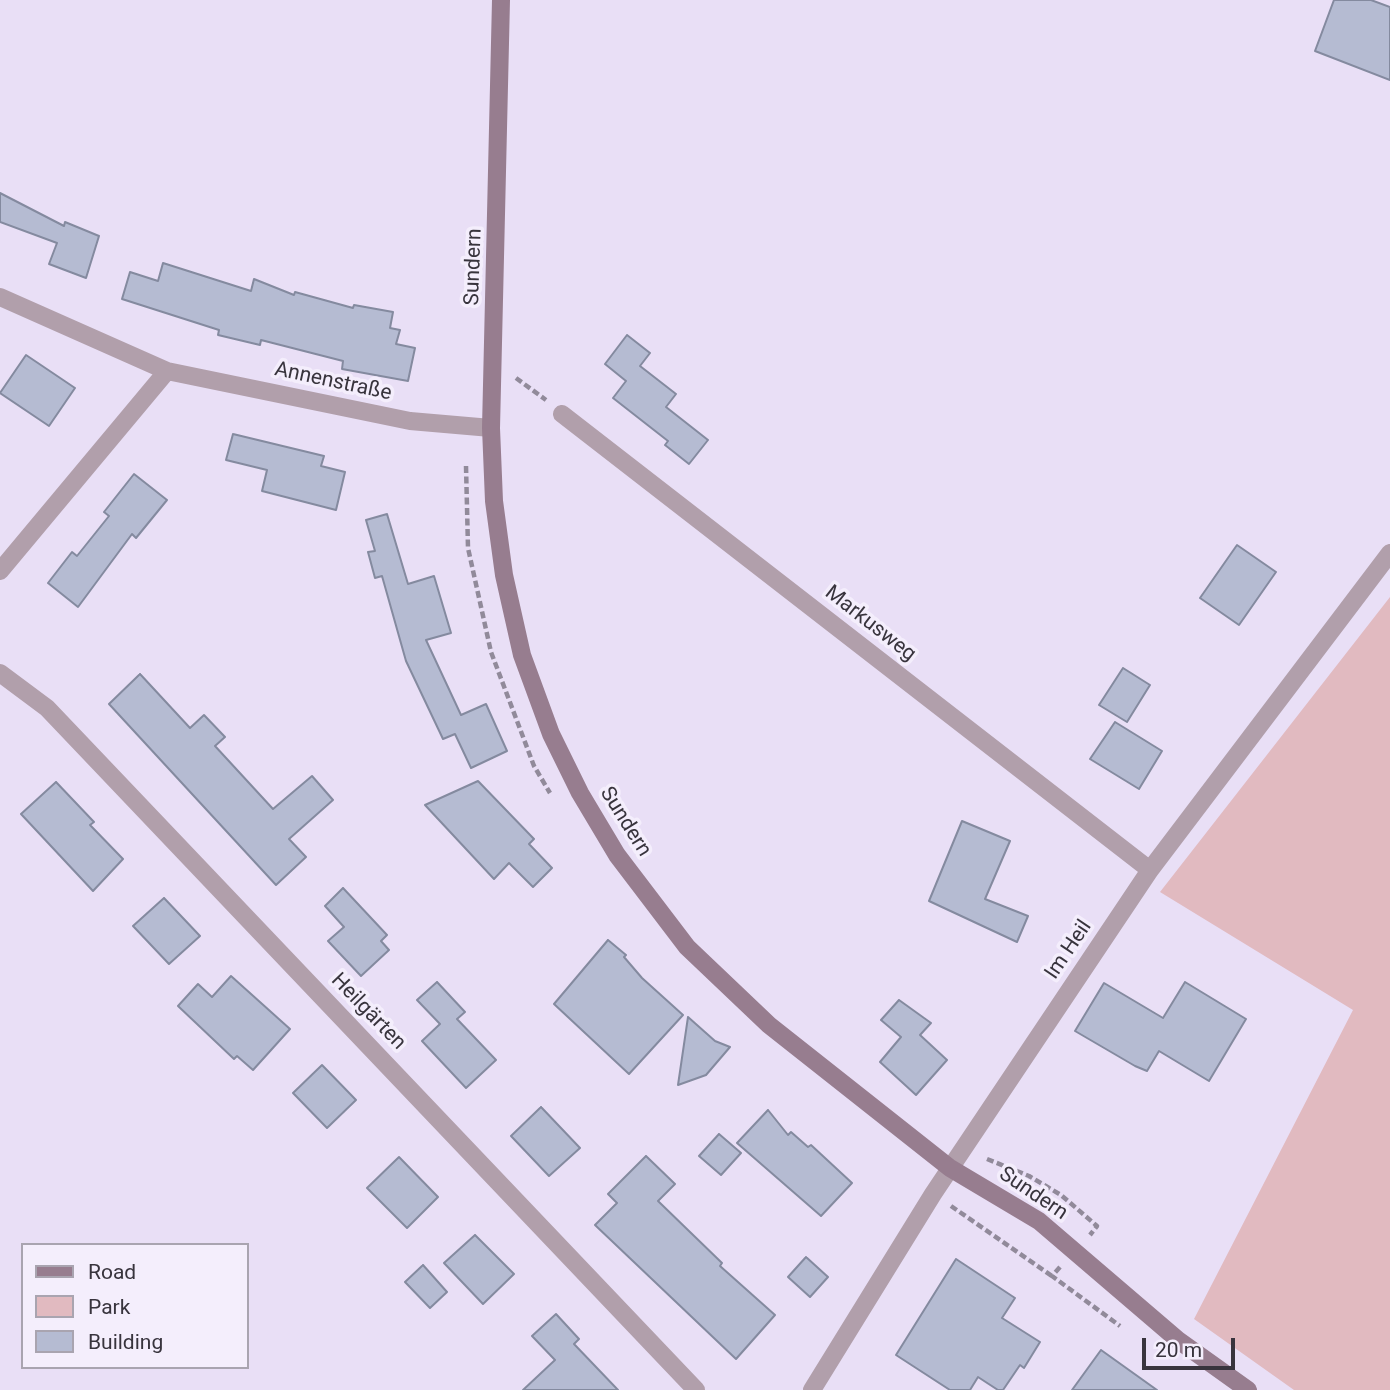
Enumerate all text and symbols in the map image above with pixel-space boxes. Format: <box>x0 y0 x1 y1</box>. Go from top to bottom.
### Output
street label: Sundern <box>460 228 488 306</box>
street label: Annenstraße <box>272 357 394 407</box>
street label: Markusweg <box>819 581 921 667</box>
street label: Sundern <box>594 783 656 861</box>
street label: Im Heil <box>1040 916 1098 984</box>
street label: Heilgärten <box>325 968 411 1056</box>
street label: Sundern <box>994 1162 1072 1226</box>
legend <box>21 1243 248 1369</box>
text: Road <box>88 1260 136 1284</box>
text: Park <box>88 1295 130 1319</box>
scale bar <box>1145 1324 1238 1368</box>
text: Building <box>88 1330 163 1354</box>
text: 20 m <box>1155 1338 1202 1362</box>

